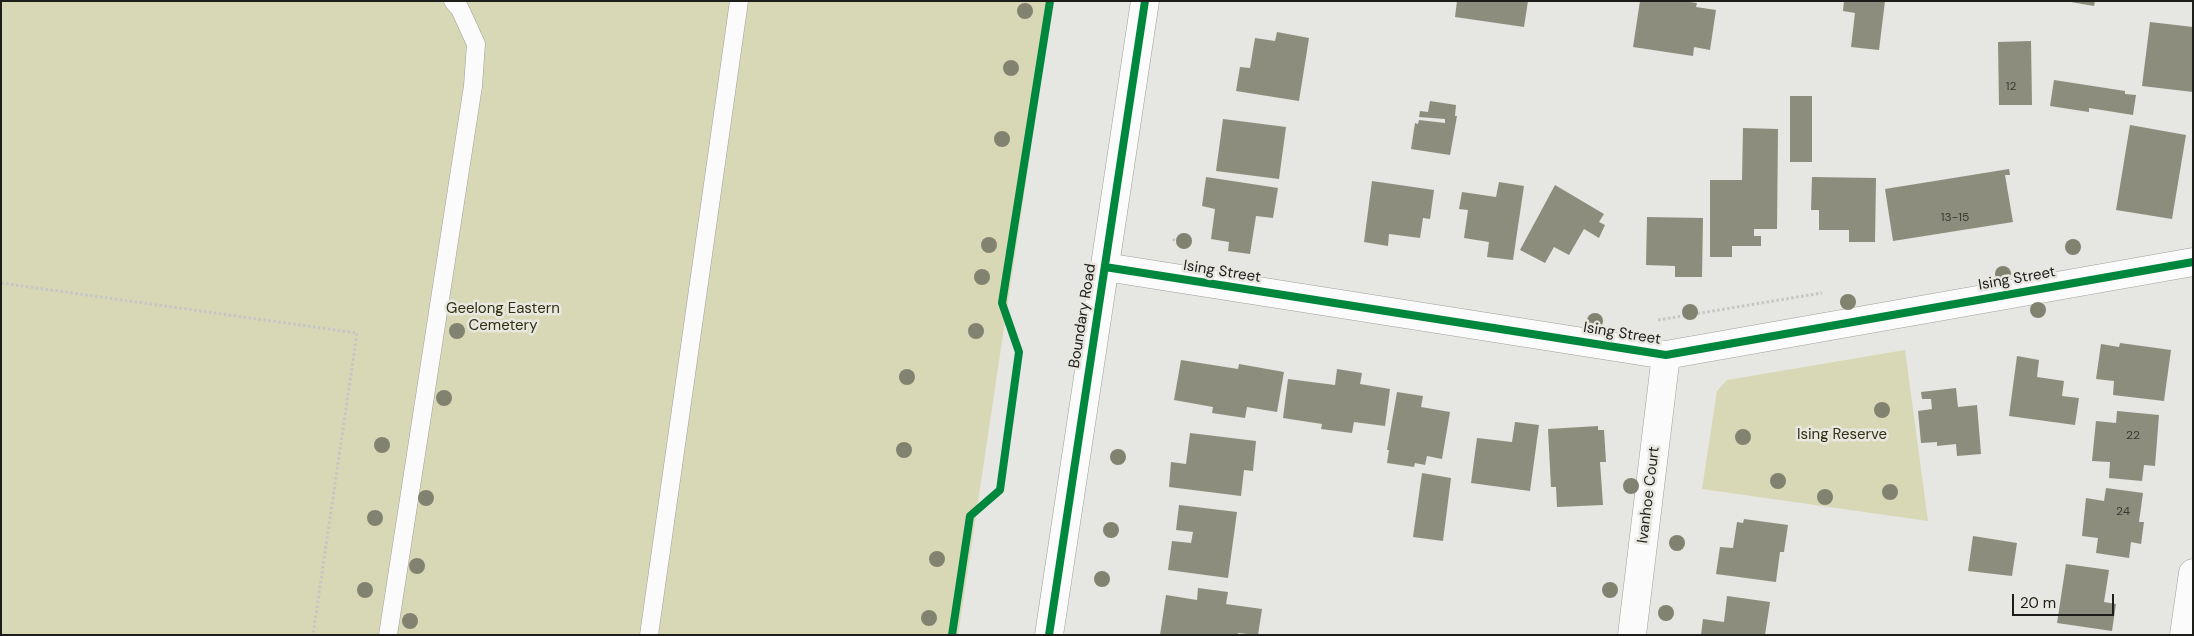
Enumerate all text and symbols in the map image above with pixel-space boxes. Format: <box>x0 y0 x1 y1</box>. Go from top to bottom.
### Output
house number: 12 <box>2006 80 2016 94</box>
house number: 13-15 <box>1941 211 1969 225</box>
street label: Ising Street <box>1182 257 1262 287</box>
street label: Boundary Road <box>1066 262 1100 370</box>
street label: Ising Street <box>1977 263 2057 295</box>
park label: Geelong Eastern Cemetery <box>446 300 560 335</box>
street label: Ising Street <box>1582 319 1662 349</box>
park label: Ising Reserve <box>1797 426 1887 444</box>
house number: 22 <box>2126 429 2140 443</box>
street label: Ivanhoe Court <box>1634 446 1664 544</box>
house number: 24 <box>2116 505 2130 519</box>
scale bar <box>2014 584 2116 616</box>
text: 20 m <box>2020 593 2056 613</box>

